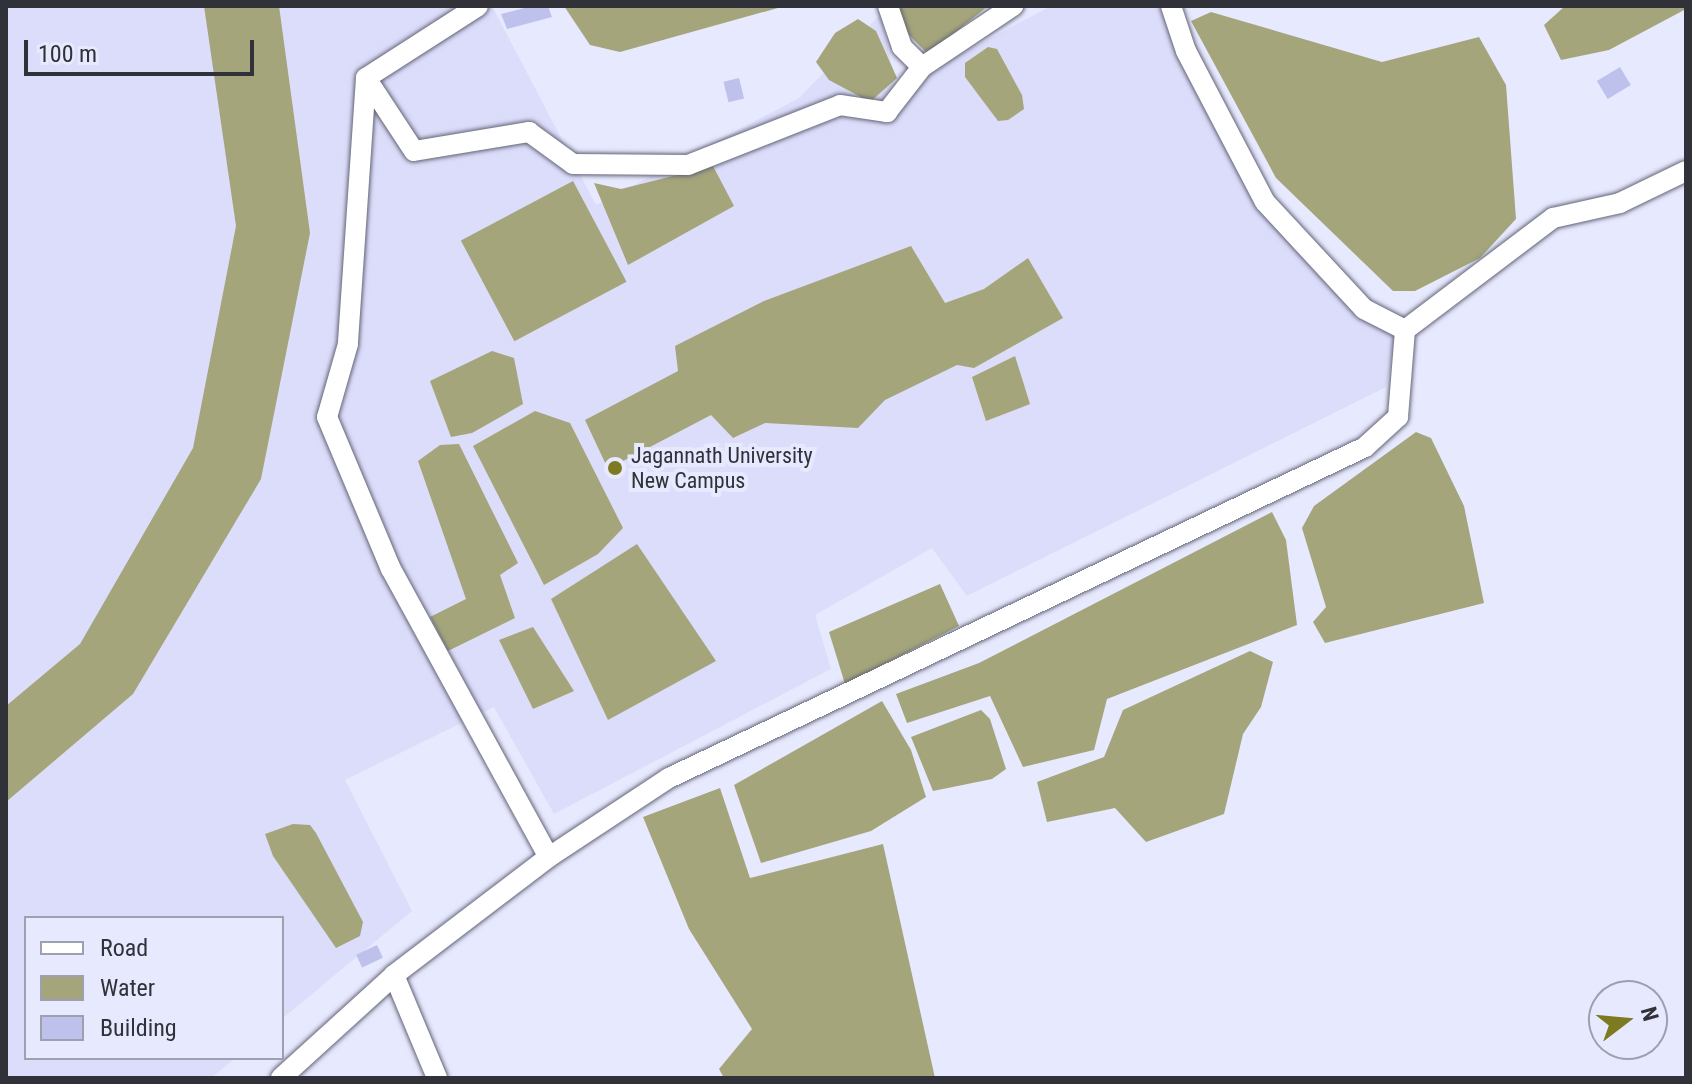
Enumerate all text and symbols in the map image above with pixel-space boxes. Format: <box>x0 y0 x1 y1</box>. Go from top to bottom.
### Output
scale bar <box>28 24 258 74</box>
text: 100 m <box>38 40 97 68</box>
place label: Jagannath University New Campus <box>631 442 813 494</box>
marker: Jagannath University New Campus <box>606 459 624 477</box>
legend <box>24 916 284 1060</box>
text: Road <box>100 934 148 962</box>
text: Water <box>100 974 155 1002</box>
north arrow <box>1588 980 1668 1060</box>
text: N <box>1636 1004 1664 1024</box>
text: Building <box>100 1014 177 1042</box>

